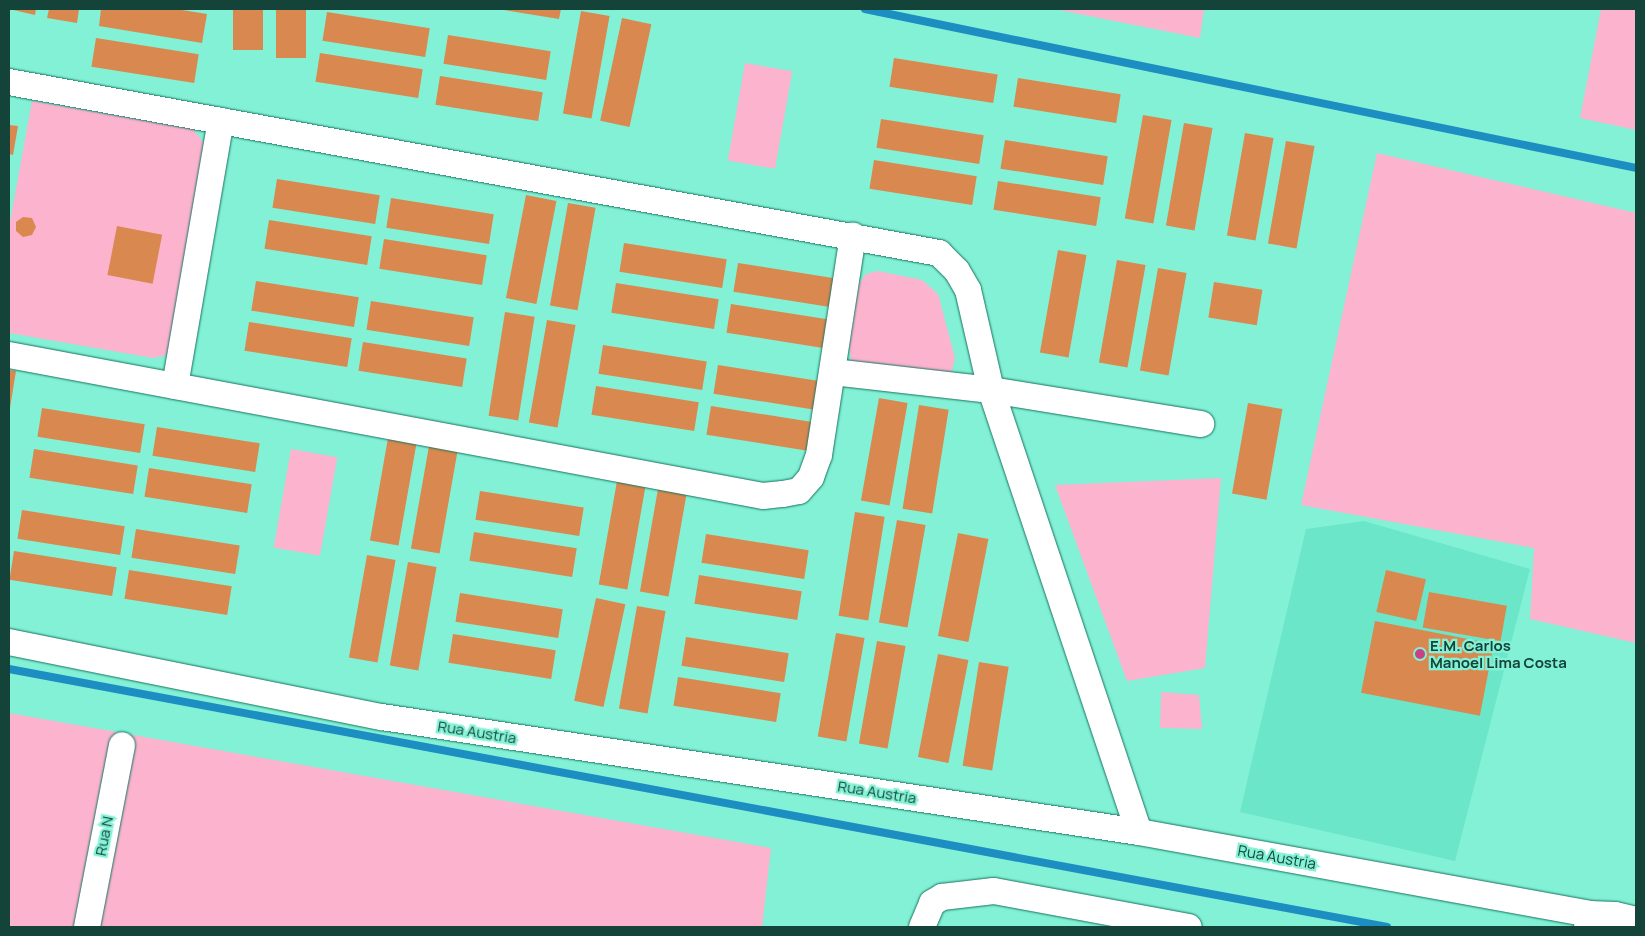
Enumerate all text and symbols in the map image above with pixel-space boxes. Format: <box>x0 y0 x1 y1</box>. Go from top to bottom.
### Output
place label: E.M. Carlos Manoel Lima Costa <box>1430 636 1567 671</box>
marker: E.M. Carlos Manoel Lima Costa <box>1414 648 1426 660</box>
street label: Rua Austria <box>436 717 518 747</box>
street label: Rua Austria <box>836 777 918 807</box>
street label: Rua N <box>91 815 117 857</box>
street label: Rua Austria <box>1236 841 1318 873</box>

